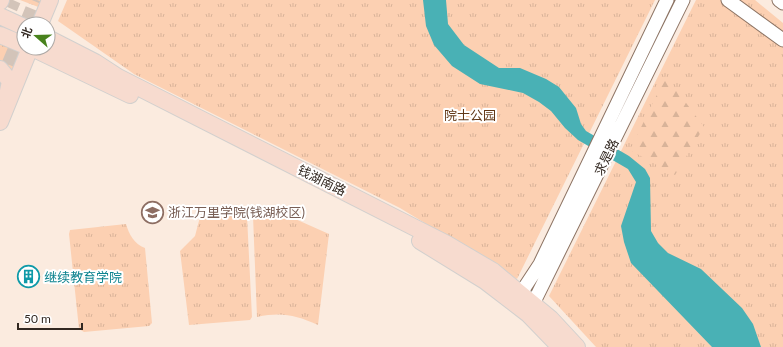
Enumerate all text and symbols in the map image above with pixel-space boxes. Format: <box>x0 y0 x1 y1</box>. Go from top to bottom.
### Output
north arrow <box>16 16 56 56</box>
text: 北 <box>18 25 34 40</box>
park label: 院士公园 <box>444 107 496 123</box>
street label: 求是路 <box>590 136 622 178</box>
street label: 钱湖南路 <box>295 161 349 199</box>
school or university icon: 浙江万里学院(钱湖校区) <box>140 199 166 225</box>
place label: 浙江万里学院(钱湖校区) <box>168 204 305 220</box>
building icon: 继续教育学院 <box>16 264 42 290</box>
place label: 继续教育学院 <box>44 269 122 285</box>
scale bar <box>18 305 82 331</box>
text: 50 m <box>24 311 51 326</box>

